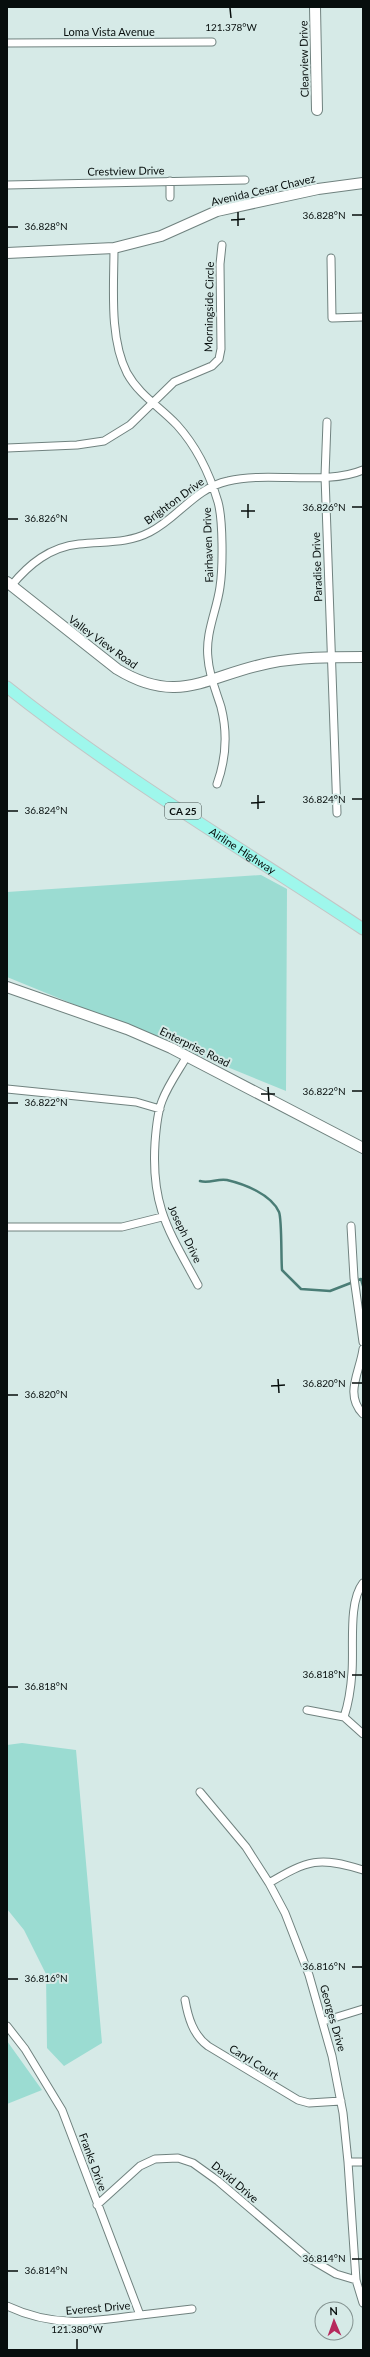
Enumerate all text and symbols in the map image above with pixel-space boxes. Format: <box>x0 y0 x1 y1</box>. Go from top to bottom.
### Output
street label: Clearview Drive <box>296 20 311 97</box>
text: 121.378°W <box>205 21 257 33</box>
street label: Loma Vista Avenue <box>63 25 155 38</box>
street label: Crestview Drive <box>87 163 165 178</box>
street label: Avenida Cesar Chavez <box>210 171 316 208</box>
text: 36.828°N <box>302 209 346 221</box>
text: 36.828°N <box>24 220 68 232</box>
street label: Morningside Circle <box>201 261 216 352</box>
street label: Brighton Drive <box>141 474 206 527</box>
text: 36.826°N <box>302 501 346 513</box>
street label: Fairhaven Drive <box>200 507 215 583</box>
text: 36.826°N <box>24 512 68 524</box>
street label: Paradise Drive <box>309 532 324 602</box>
street label: Valley View Road <box>66 612 140 671</box>
text: 36.824°N <box>302 793 346 805</box>
road number: CA 25 <box>165 803 201 819</box>
text: 36.824°N <box>24 804 68 816</box>
street label: Airline Highway <box>207 824 279 877</box>
street label: Enterprise Road <box>158 1024 232 1069</box>
text: 36.822°N <box>302 1085 346 1097</box>
text: 36.822°N <box>24 1096 68 1108</box>
street label: Joseph Drive <box>166 1203 205 1265</box>
text: 36.820°N <box>302 1377 346 1389</box>
text: 36.820°N <box>24 1388 68 1400</box>
text: 36.818°N <box>302 1668 346 1680</box>
text: 36.818°N <box>24 1680 68 1692</box>
text: 36.816°N <box>302 1960 346 1972</box>
text: 36.816°N <box>24 1972 68 1984</box>
street label: Georges Drive <box>318 1983 349 2053</box>
street label: Caryl Court <box>227 2041 281 2082</box>
street label: Franks Drive <box>77 2131 110 2193</box>
street label: David Drive <box>209 2158 262 2205</box>
text: 36.814°N <box>302 2252 346 2264</box>
text: 36.814°N <box>24 2264 68 2276</box>
street label: Everest Drive <box>65 2298 131 2317</box>
north arrow <box>314 2301 354 2341</box>
text: N <box>329 2304 338 2317</box>
text: 121.380°W <box>51 2323 103 2335</box>

